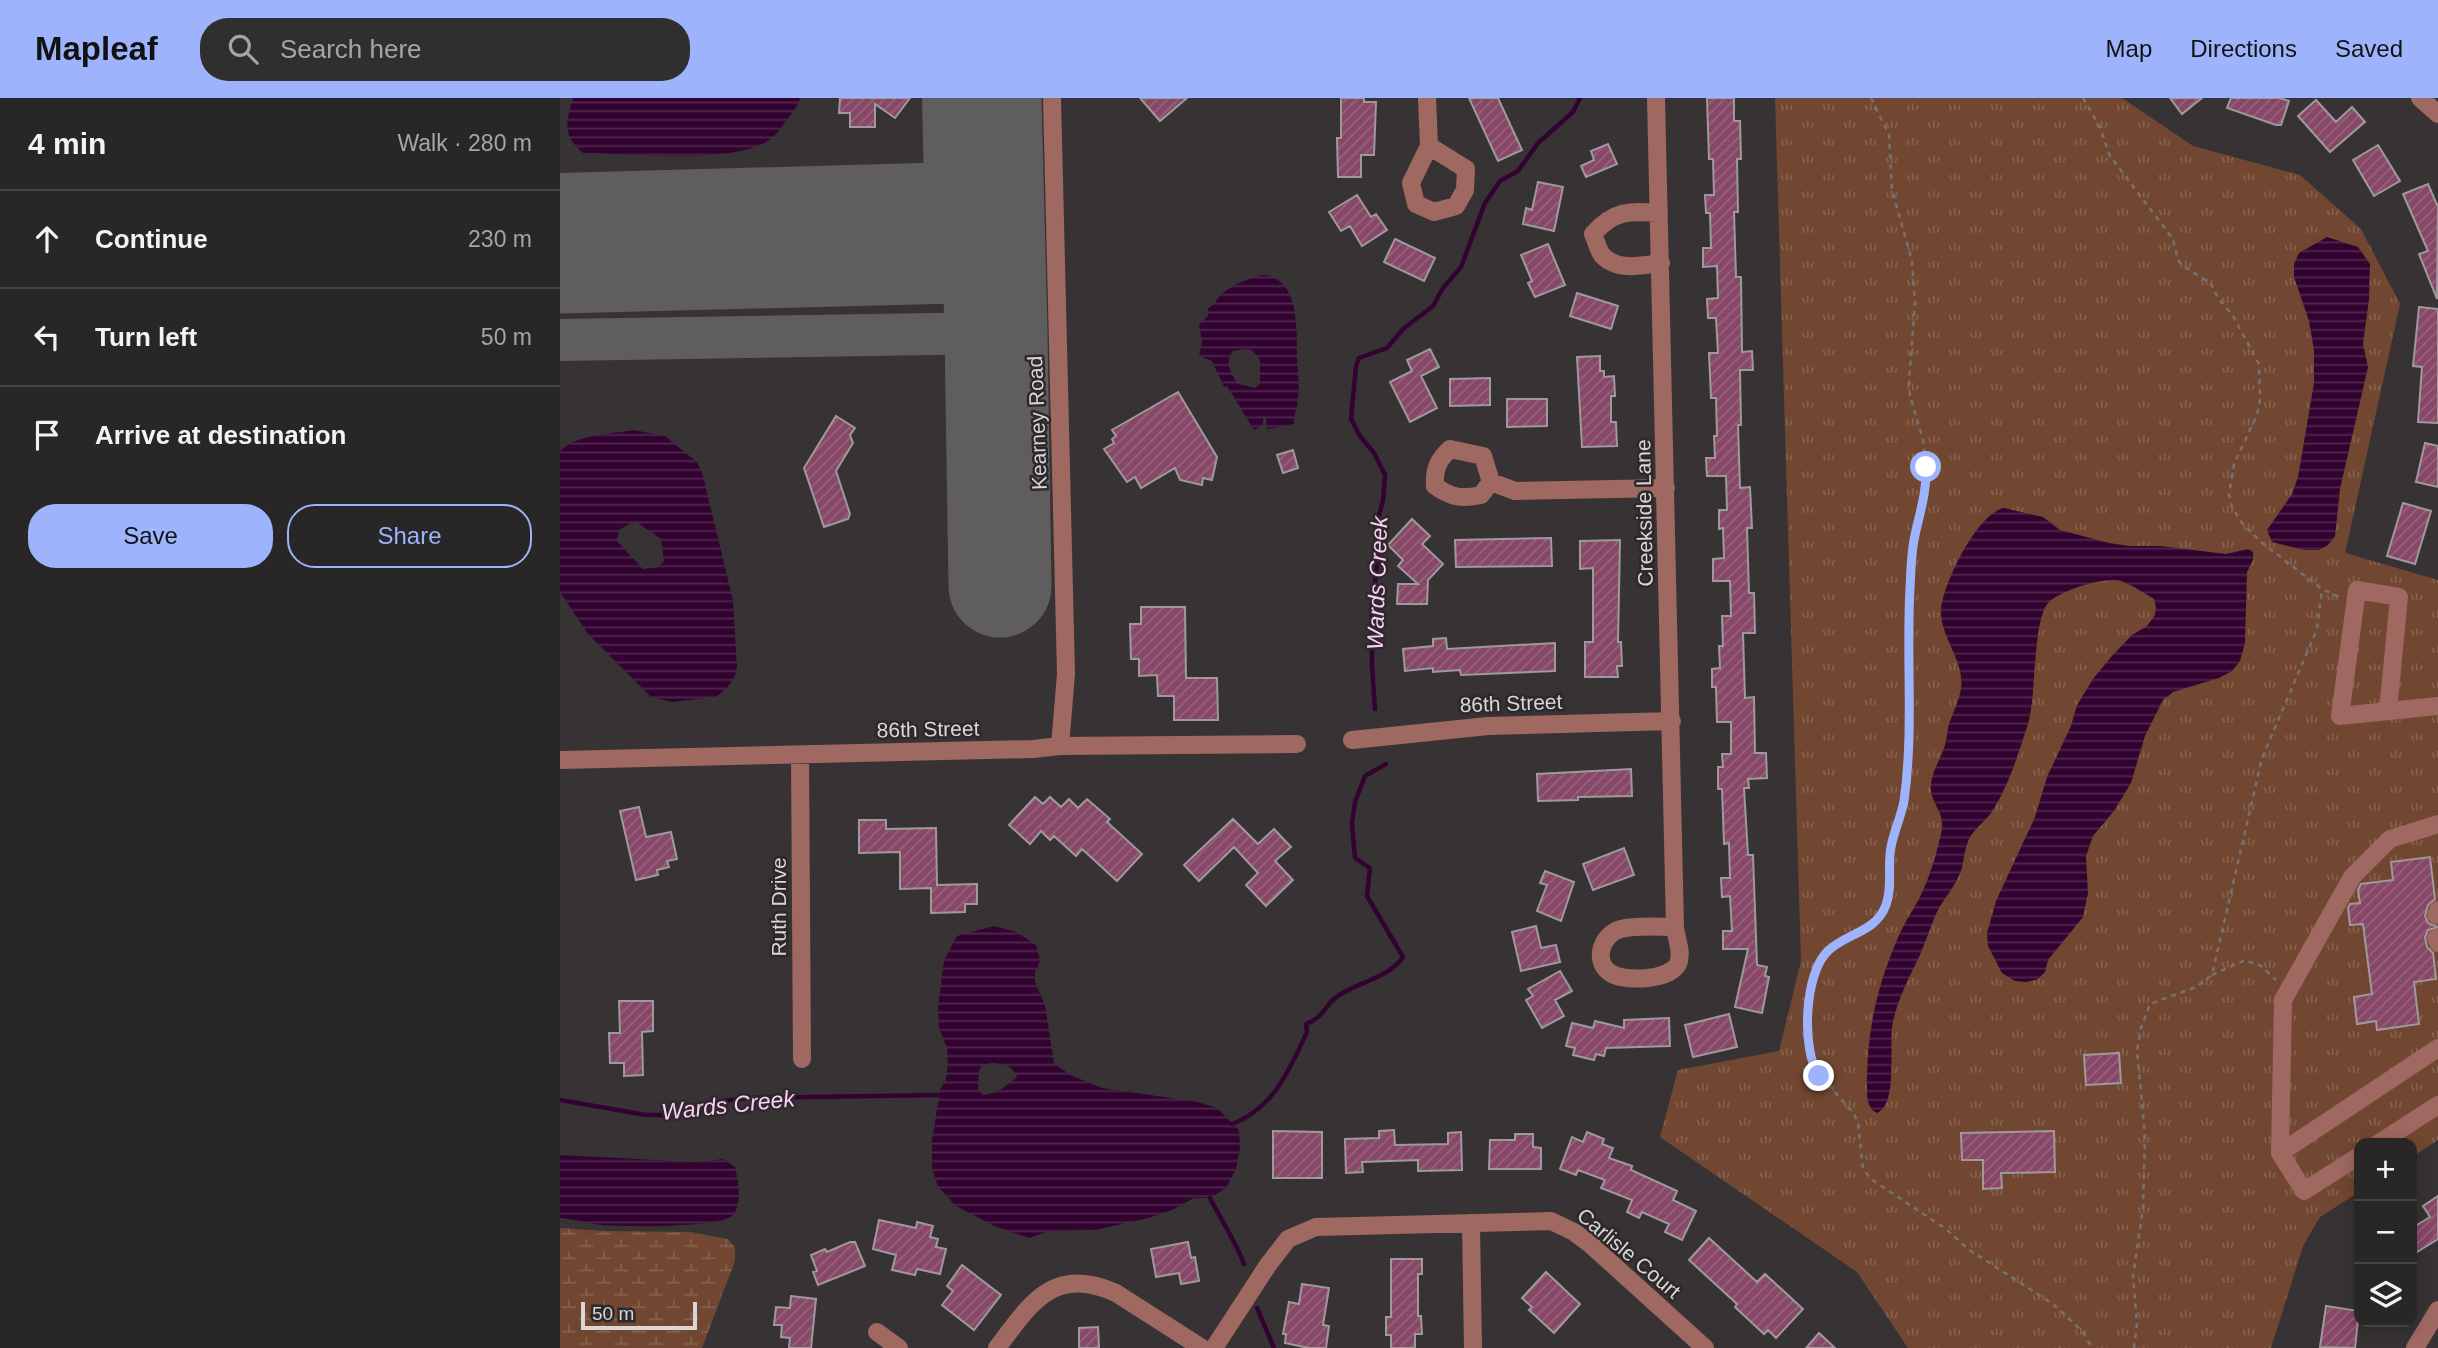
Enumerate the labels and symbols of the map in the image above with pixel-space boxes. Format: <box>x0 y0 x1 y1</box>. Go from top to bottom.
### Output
street label: Kearney Road <box>1023 356 1051 490</box>
street label: Creekside Lane <box>1631 439 1657 587</box>
route start <box>1910 451 1941 482</box>
water label: Wards Creek <box>1362 514 1392 650</box>
street label: 86th Street <box>1459 690 1563 716</box>
street label: 86th Street <box>876 717 980 741</box>
street label: Ruth Drive <box>767 857 790 957</box>
route end <box>1803 1060 1834 1091</box>
water label: Wards Creek <box>660 1085 797 1125</box>
street label: Carlisle Court <box>1573 1203 1685 1303</box>
scale bar <box>581 1299 696 1331</box>

